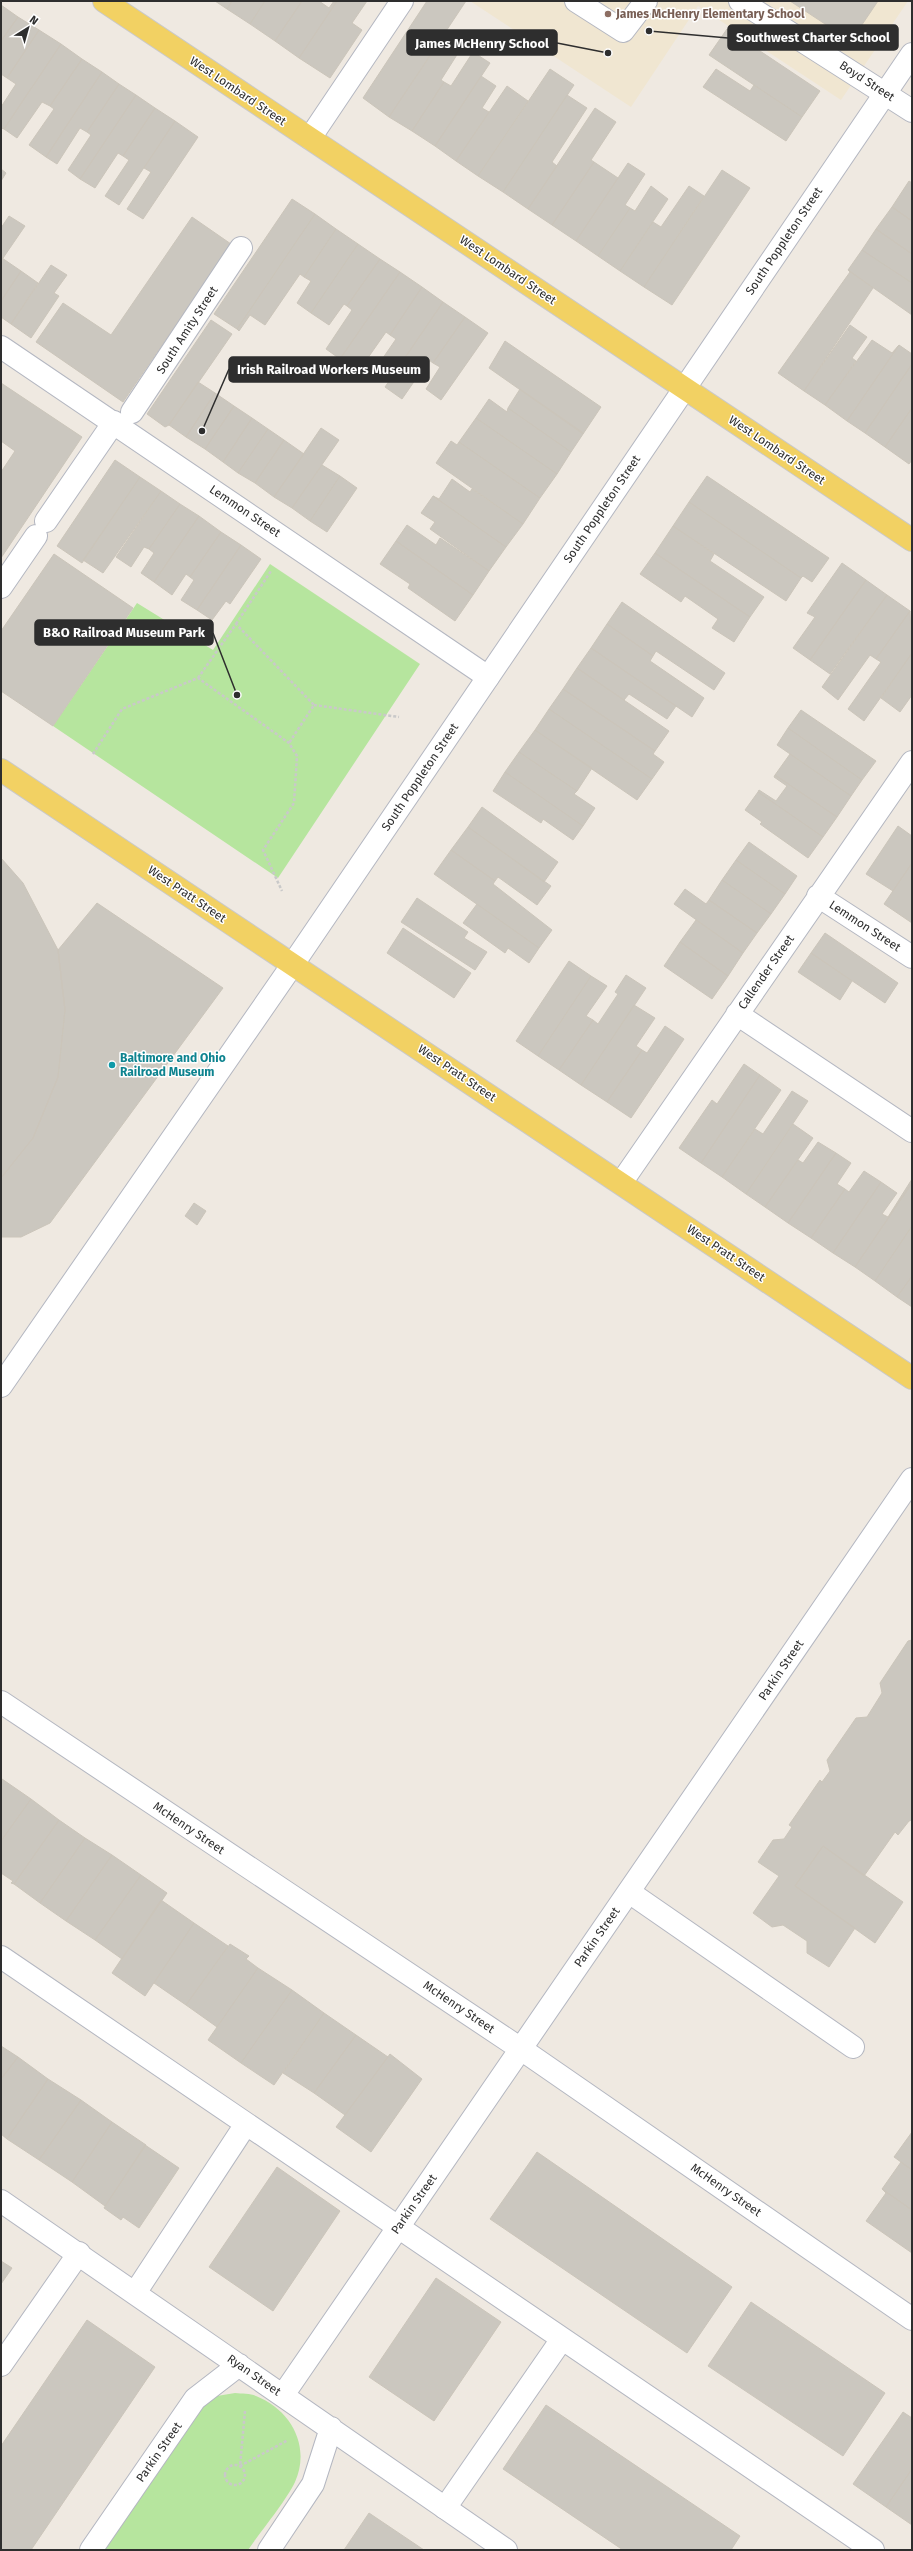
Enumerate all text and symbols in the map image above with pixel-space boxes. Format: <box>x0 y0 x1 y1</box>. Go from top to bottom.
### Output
place label: James McHenry Elementary School <box>615 7 805 21</box>
north arrow <box>8 8 48 48</box>
marker: James McHenry Elementary School <box>603 9 613 19</box>
text: N <box>27 13 41 28</box>
callout: Southwest Charter School <box>728 25 898 50</box>
callout: James McHenry School <box>407 30 557 55</box>
text: Southwest Charter School <box>736 30 890 45</box>
text: James McHenry School <box>414 36 549 51</box>
street label: West Lombard Street <box>187 54 289 129</box>
street label: Boyd Street <box>837 58 898 104</box>
street label: South Poppleton Street <box>743 184 826 298</box>
street label: West Lombard Street <box>457 233 559 308</box>
street label: South Amity Street <box>153 283 221 376</box>
callout: Irish Railroad Workers Museum <box>229 357 429 382</box>
text: Irish Railroad Workers Museum <box>237 362 421 377</box>
street label: West Lombard Street <box>726 413 828 488</box>
street label: South Poppleton Street <box>561 452 644 566</box>
street label: Lemmon Street <box>207 482 284 540</box>
callout: B&O Railroad Museum Park <box>35 620 213 645</box>
text: B&O Railroad Museum Park <box>43 625 206 640</box>
street label: South Poppleton Street <box>379 720 462 834</box>
street label: West Pratt Street <box>145 863 229 926</box>
street label: Lemmon Street <box>827 898 904 955</box>
street label: Callender Street <box>735 932 797 1012</box>
street label: West Pratt Street <box>415 1042 499 1105</box>
place label: Baltimore and Ohio Railroad Museum <box>120 1051 226 1079</box>
marker: Baltimore and Ohio Railroad Museum <box>107 1060 117 1070</box>
street label: West Pratt Street <box>684 1222 768 1285</box>
street label: Parkin Street <box>756 1637 807 1703</box>
street label: McHenry Street <box>151 1799 228 1857</box>
street label: Parkin Street <box>571 1904 623 1970</box>
street label: McHenry Street <box>421 1978 498 2036</box>
street label: McHenry Street <box>688 2160 765 2220</box>
street label: Parkin Street <box>388 2171 440 2237</box>
street label: Ryan Street <box>224 2351 284 2399</box>
street label: Parkin Street <box>133 2419 185 2485</box>

